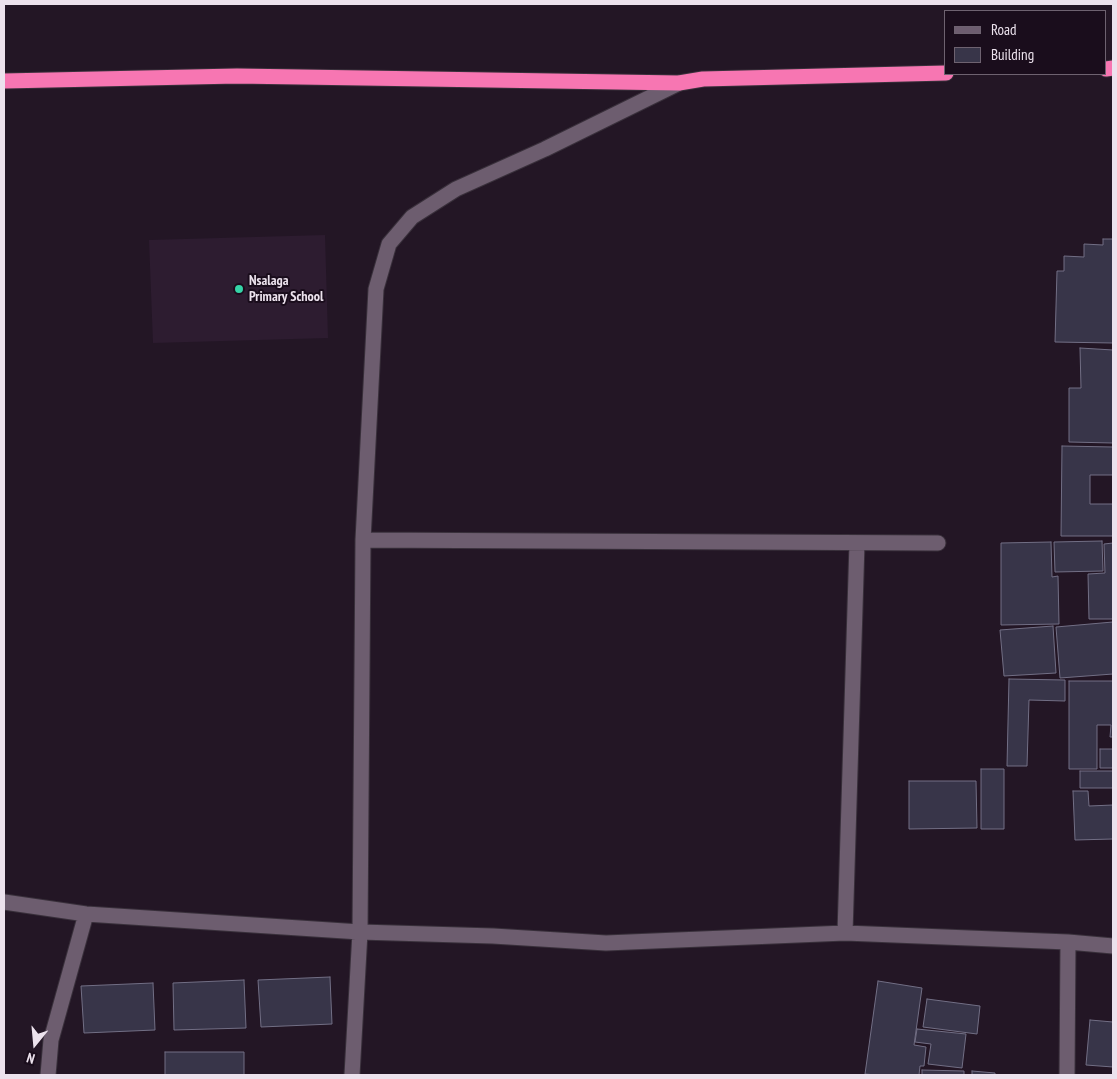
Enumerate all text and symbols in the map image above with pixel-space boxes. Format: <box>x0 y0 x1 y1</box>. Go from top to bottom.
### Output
legend <box>944 10 1107 75</box>
text: Road <box>991 20 1017 39</box>
text: Building <box>991 45 1034 64</box>
place label: Nsalaga Primary School <box>249 273 323 306</box>
marker: Nsalaga Primary School <box>233 283 245 295</box>
north arrow <box>10 1019 60 1069</box>
text: N <box>24 1049 37 1068</box>

